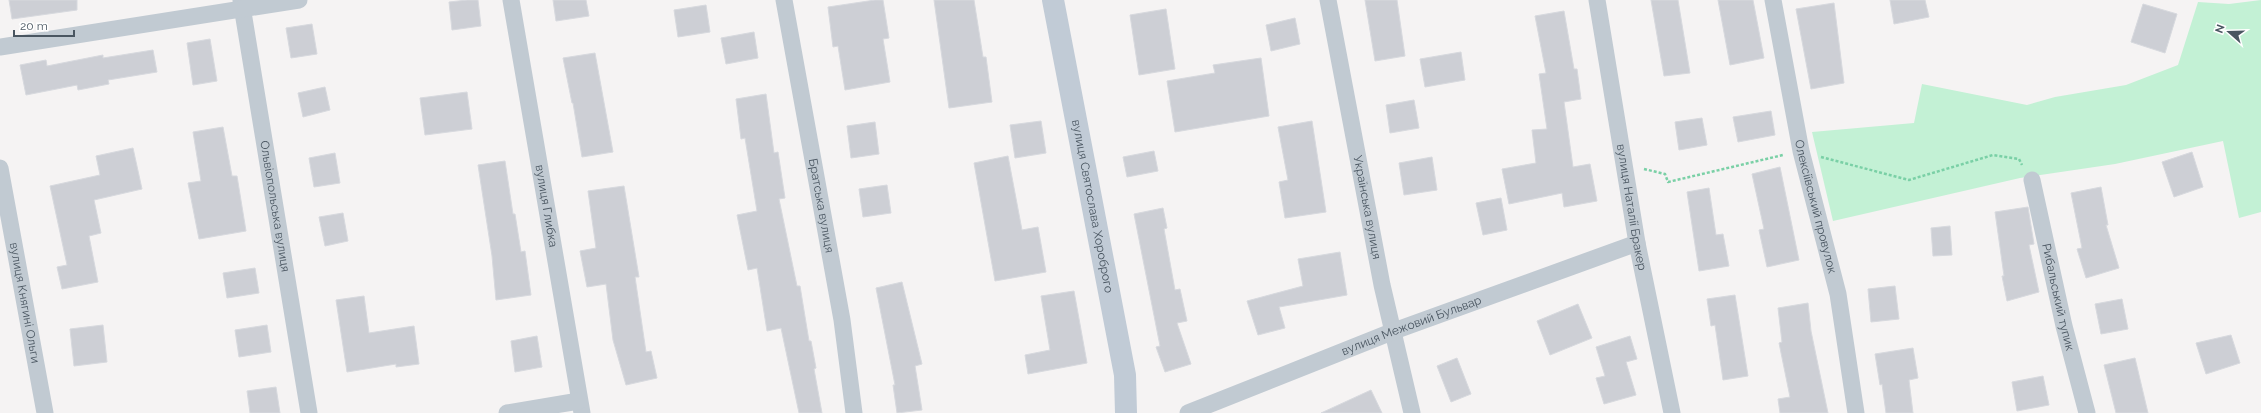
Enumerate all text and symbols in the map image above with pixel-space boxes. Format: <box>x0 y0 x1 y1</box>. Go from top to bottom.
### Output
scale bar <box>14 12 74 38</box>
north arrow <box>2209 12 2249 52</box>
text: 20 m <box>20 19 48 33</box>
text: N <box>2213 23 2228 35</box>
street label: вулиця Святослава Хороброго <box>1069 118 1116 294</box>
street label: Олексіївський провулок <box>1792 139 1839 275</box>
street label: Ольвіопольська вулиця <box>257 140 293 273</box>
street label: вулиця Наталії Бракер <box>1614 143 1649 272</box>
street label: Українська вулиця <box>1351 154 1384 260</box>
street label: Братська вулиця <box>806 157 837 254</box>
street label: вулиця Глибка <box>532 164 560 248</box>
street label: вулиця Княгині Ольги <box>7 241 43 364</box>
street label: Рибальський тупик <box>2039 242 2077 352</box>
street label: вулиця Межовий Бульвар <box>1339 293 1483 358</box>

